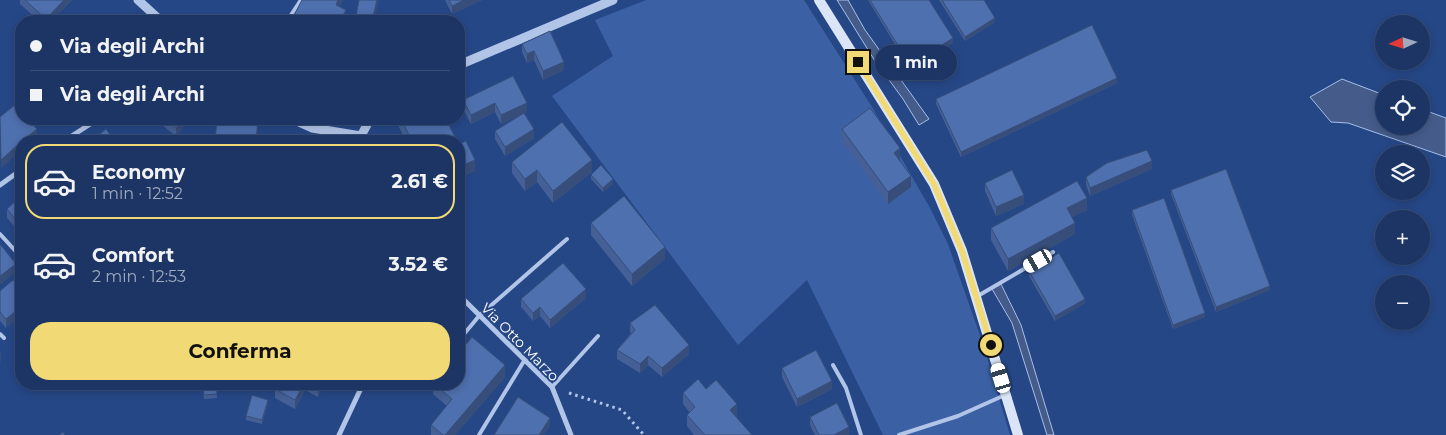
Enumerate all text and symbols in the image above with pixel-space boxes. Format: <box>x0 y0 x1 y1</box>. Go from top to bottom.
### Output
north arrow <box>1375 15 1430 70</box>
map controls <box>1375 15 1430 330</box>
text: Via degli Archi <box>60 35 205 58</box>
callout: 1 min <box>876 44 958 80</box>
route end <box>847 51 869 73</box>
text: 1 min <box>894 53 938 72</box>
button: locate <box>1375 80 1430 135</box>
text: Via degli Archi <box>60 83 205 106</box>
button: layers <box>1375 145 1430 200</box>
icon: car <box>32 159 77 204</box>
text: Economy <box>92 161 185 184</box>
text: 2.61 € <box>392 170 448 193</box>
text: 1 min · 12:52 <box>92 184 183 203</box>
button: + <box>1375 210 1430 265</box>
icon: car <box>32 242 77 287</box>
text: Comfort <box>92 244 174 267</box>
car <box>1021 247 1054 275</box>
text: 3.52 € <box>389 253 448 276</box>
text: 2 min · 12:53 <box>92 267 186 286</box>
button: − <box>1375 275 1430 330</box>
street label: Via Otto Marzo <box>477 299 563 385</box>
button: Conferma <box>30 322 450 380</box>
route start <box>980 334 1002 356</box>
car <box>989 361 1012 395</box>

